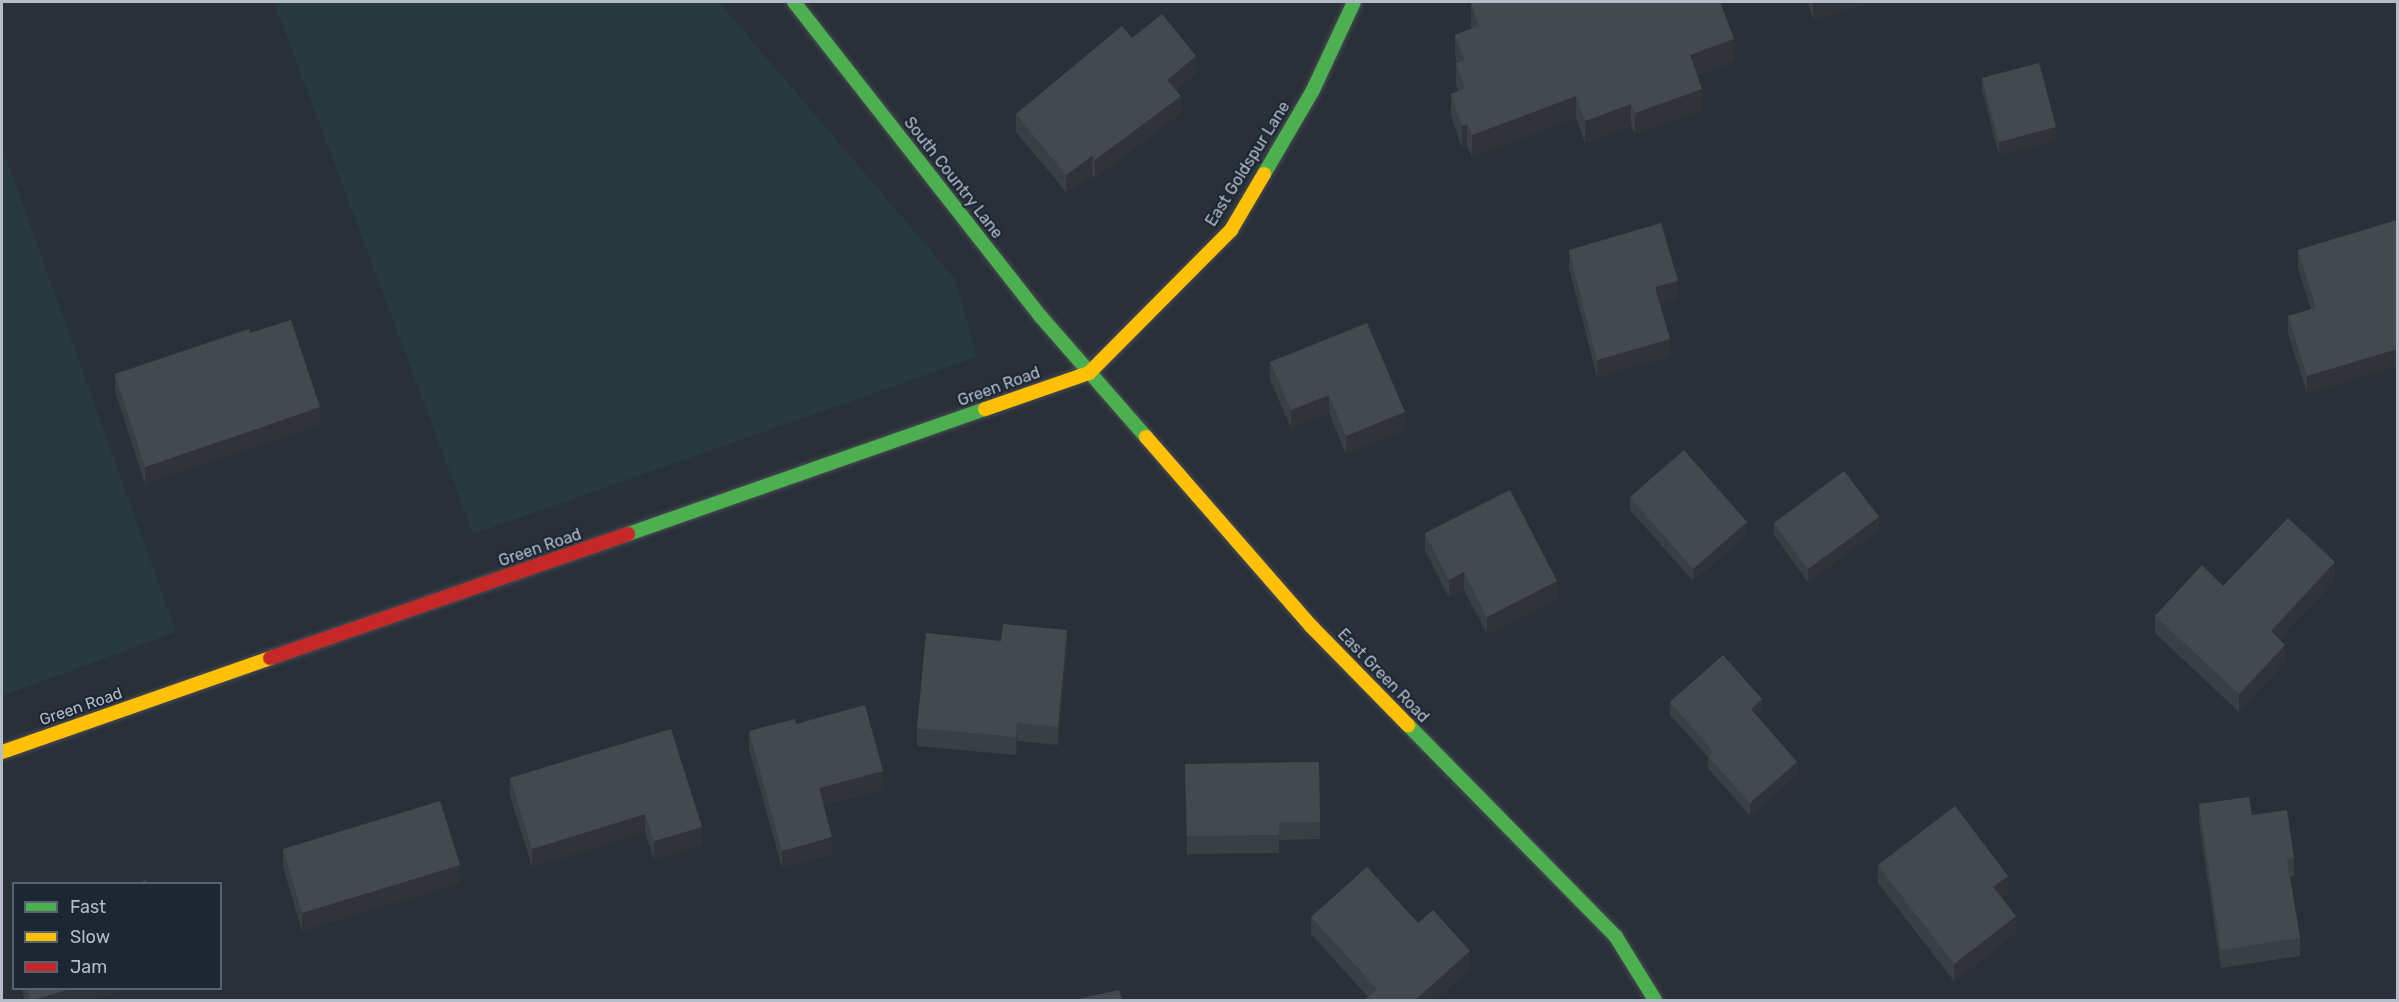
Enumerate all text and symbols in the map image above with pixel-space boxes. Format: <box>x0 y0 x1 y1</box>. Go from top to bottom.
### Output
street label: East Goldspur Lane <box>1202 98 1294 230</box>
street label: South Country Lane <box>899 113 1007 243</box>
street label: Green Road <box>955 363 1043 411</box>
street label: Green Road <box>496 525 584 571</box>
street label: East Green Road <box>1333 625 1433 727</box>
street label: Green Road <box>37 684 125 730</box>
legend <box>12 882 222 990</box>
text: Fast <box>70 896 106 918</box>
text: Slow <box>70 926 110 948</box>
text: Jam <box>70 956 107 978</box>

